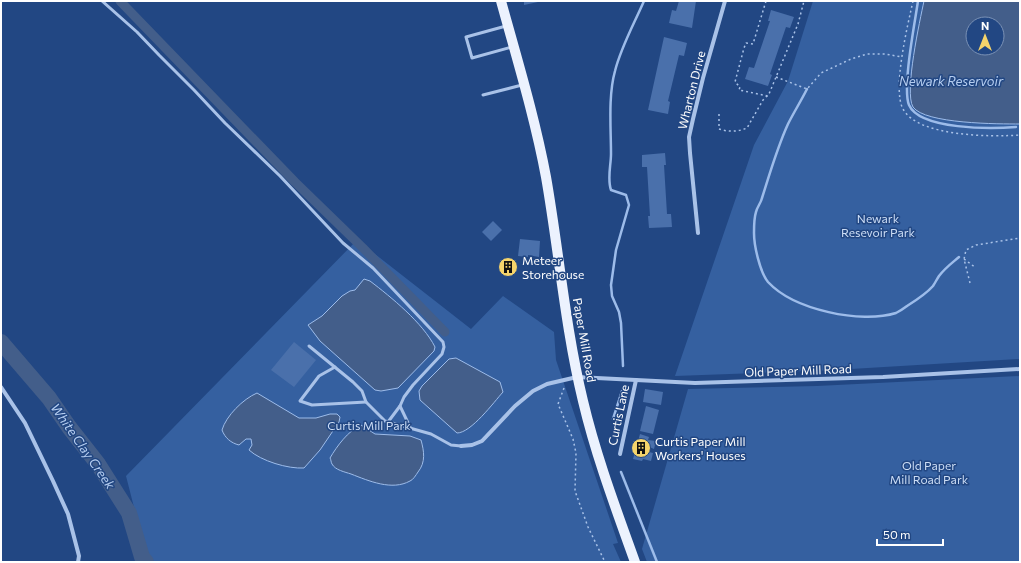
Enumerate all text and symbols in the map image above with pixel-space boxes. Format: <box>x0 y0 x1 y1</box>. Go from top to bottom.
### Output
north arrow <box>965 16 1005 56</box>
text: N <box>981 19 989 32</box>
street label: Wharton Drive <box>674 49 708 131</box>
water label: Newark Reservoir <box>899 73 1004 89</box>
park label: Newark Resevoir Park <box>841 211 915 239</box>
place label: Meteer Storehouse <box>522 253 584 281</box>
building icon: Meteer Storehouse <box>497 256 519 278</box>
street label: Paper Mill Road <box>571 297 599 383</box>
street label: Old Paper Mill Road <box>744 361 852 379</box>
street label: Curtis Lane <box>605 383 631 447</box>
water label: White Clay Creek <box>47 400 119 493</box>
park label: Curtis Mill Park <box>327 418 411 432</box>
place label: Curtis Paper Mill Workers' Houses <box>655 434 746 462</box>
building icon: Curtis Paper Mill Workers' Houses <box>630 437 652 459</box>
park label: Old Paper Mill Road Park <box>890 458 969 486</box>
scale bar <box>877 521 943 547</box>
text: 50 m <box>883 527 911 541</box>

